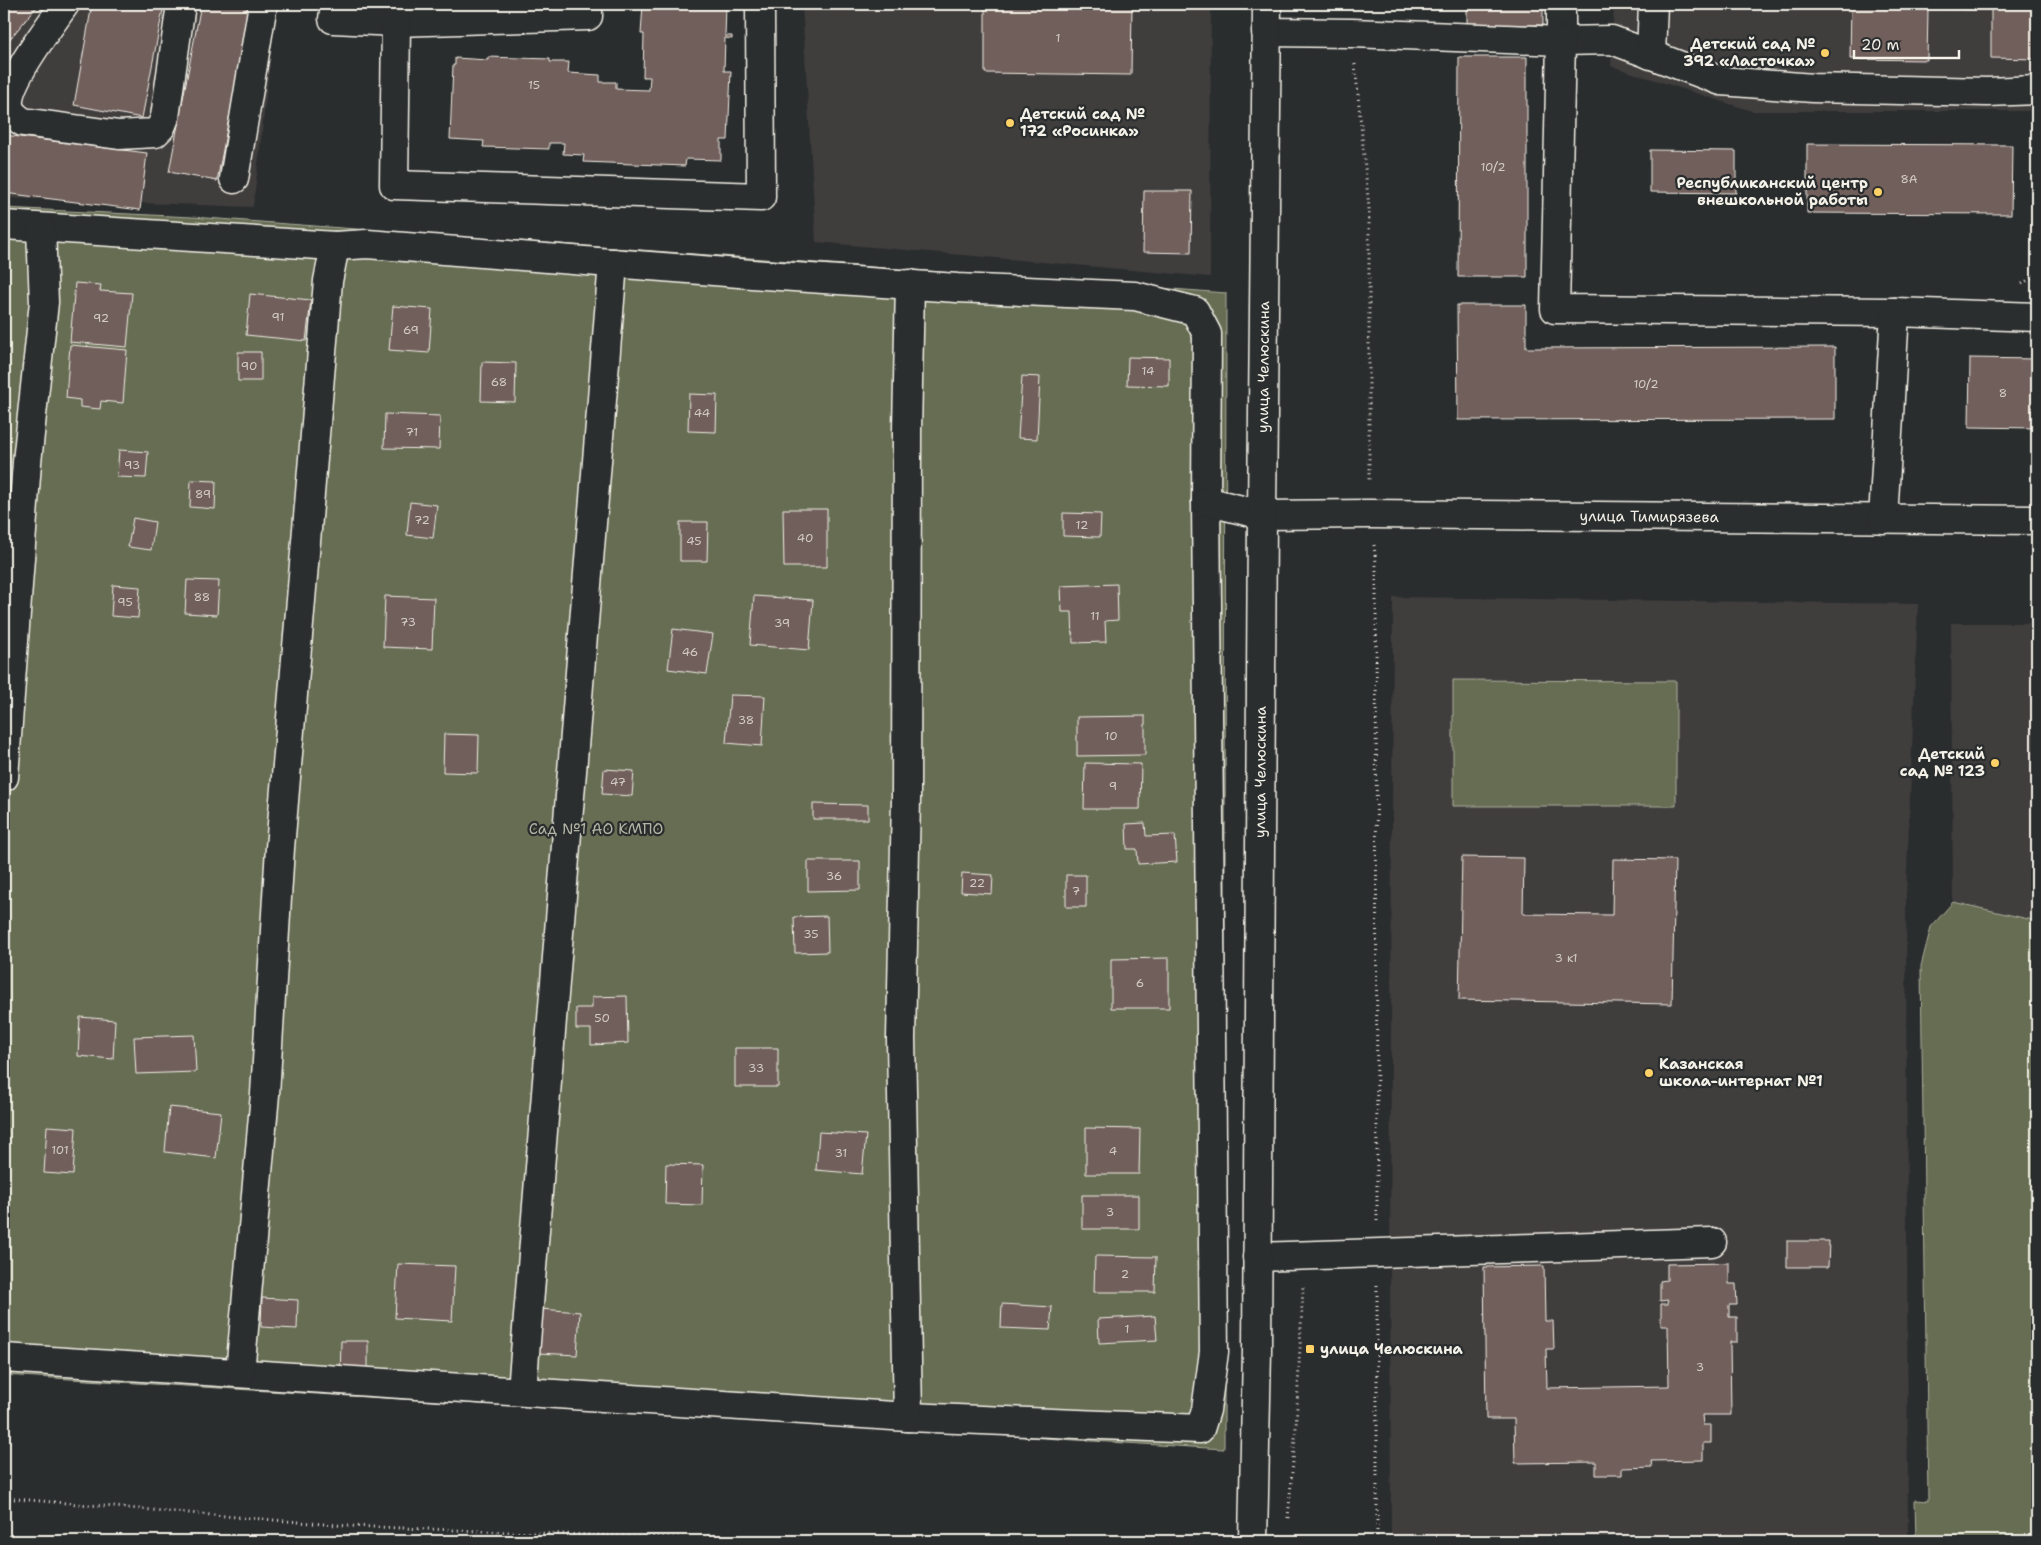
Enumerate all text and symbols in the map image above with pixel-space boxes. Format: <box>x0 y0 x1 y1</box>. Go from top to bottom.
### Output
scale bar <box>1854 28 1958 60</box>
house number: 1 <box>1055 30 1061 46</box>
place label: Детский сад № 392 «Ласточка» <box>1683 34 1815 71</box>
text: 20 m <box>1861 35 1900 55</box>
marker: Детский сад № 392 «Ласточка» <box>1819 47 1831 59</box>
house number: 15 <box>528 77 540 93</box>
place label: Детский сад № 172 «Росинка» <box>1020 104 1145 141</box>
marker: Детский сад № 172 «Росинка» <box>1004 117 1016 129</box>
house number: 10/2 <box>1480 159 1506 175</box>
house number: 8А <box>1900 171 1918 187</box>
place label: Республиканский центр внешкольной работы <box>1676 173 1868 210</box>
marker: Республиканский центр внешкольной работы <box>1872 186 1884 198</box>
street label: улица Челюскина <box>1253 300 1274 433</box>
house number: 91 <box>271 309 285 325</box>
house number: 92 <box>93 310 109 326</box>
house number: 69 <box>403 322 419 338</box>
house number: 90 <box>241 358 257 374</box>
house number: 14 <box>1142 363 1154 379</box>
house number: 68 <box>491 374 507 390</box>
house number: 10/2 <box>1633 376 1659 392</box>
house number: 8 <box>1999 385 2007 401</box>
house number: 44 <box>694 405 710 421</box>
house number: 71 <box>406 424 418 440</box>
house number: 93 <box>124 457 140 473</box>
house number: 89 <box>195 486 211 502</box>
street label: улица Тимирязева <box>1580 506 1720 527</box>
house number: 72 <box>414 512 430 528</box>
house number: 12 <box>1076 517 1088 533</box>
house number: 40 <box>797 530 813 546</box>
house number: 45 <box>686 533 702 549</box>
house number: 88 <box>194 589 210 605</box>
house number: 95 <box>117 594 133 610</box>
house number: 11 <box>1090 608 1100 624</box>
house number: 73 <box>400 614 416 630</box>
house number: 39 <box>774 615 790 631</box>
house number: 46 <box>682 644 698 660</box>
street label: улица Челюскина <box>1250 705 1271 838</box>
house number: 38 <box>738 712 754 728</box>
house number: 10 <box>1104 728 1118 744</box>
place label: Детский сад № 123 <box>1900 744 1986 781</box>
marker: Детский сад № 123 <box>1989 757 2001 769</box>
house number: 47 <box>610 774 626 790</box>
house number: 9 <box>1109 778 1117 794</box>
park label: Сад №1 АО КМПО <box>529 819 663 839</box>
house number: 36 <box>826 868 842 884</box>
house number: 22 <box>969 875 985 891</box>
house number: 7 <box>1072 883 1080 899</box>
house number: 35 <box>803 926 819 942</box>
house number: 3 к1 <box>1554 950 1578 966</box>
house number: 6 <box>1136 975 1144 991</box>
house number: 50 <box>594 1010 610 1026</box>
place label: Казанская школа-интернат №1 <box>1659 1054 1823 1091</box>
house number: 33 <box>748 1060 764 1076</box>
marker: Казанская школа-интернат №1 <box>1643 1067 1655 1079</box>
house number: 101 <box>51 1142 69 1158</box>
house number: 4 <box>1109 1143 1117 1159</box>
house number: 31 <box>835 1145 847 1161</box>
house number: 3 <box>1106 1204 1114 1220</box>
house number: 2 <box>1121 1266 1129 1282</box>
house number: 1 <box>1124 1321 1130 1337</box>
place label: улица Челюскина <box>1320 1339 1464 1359</box>
marker: улица Челюскина <box>1304 1343 1316 1355</box>
house number: 3 <box>1696 1359 1704 1375</box>

